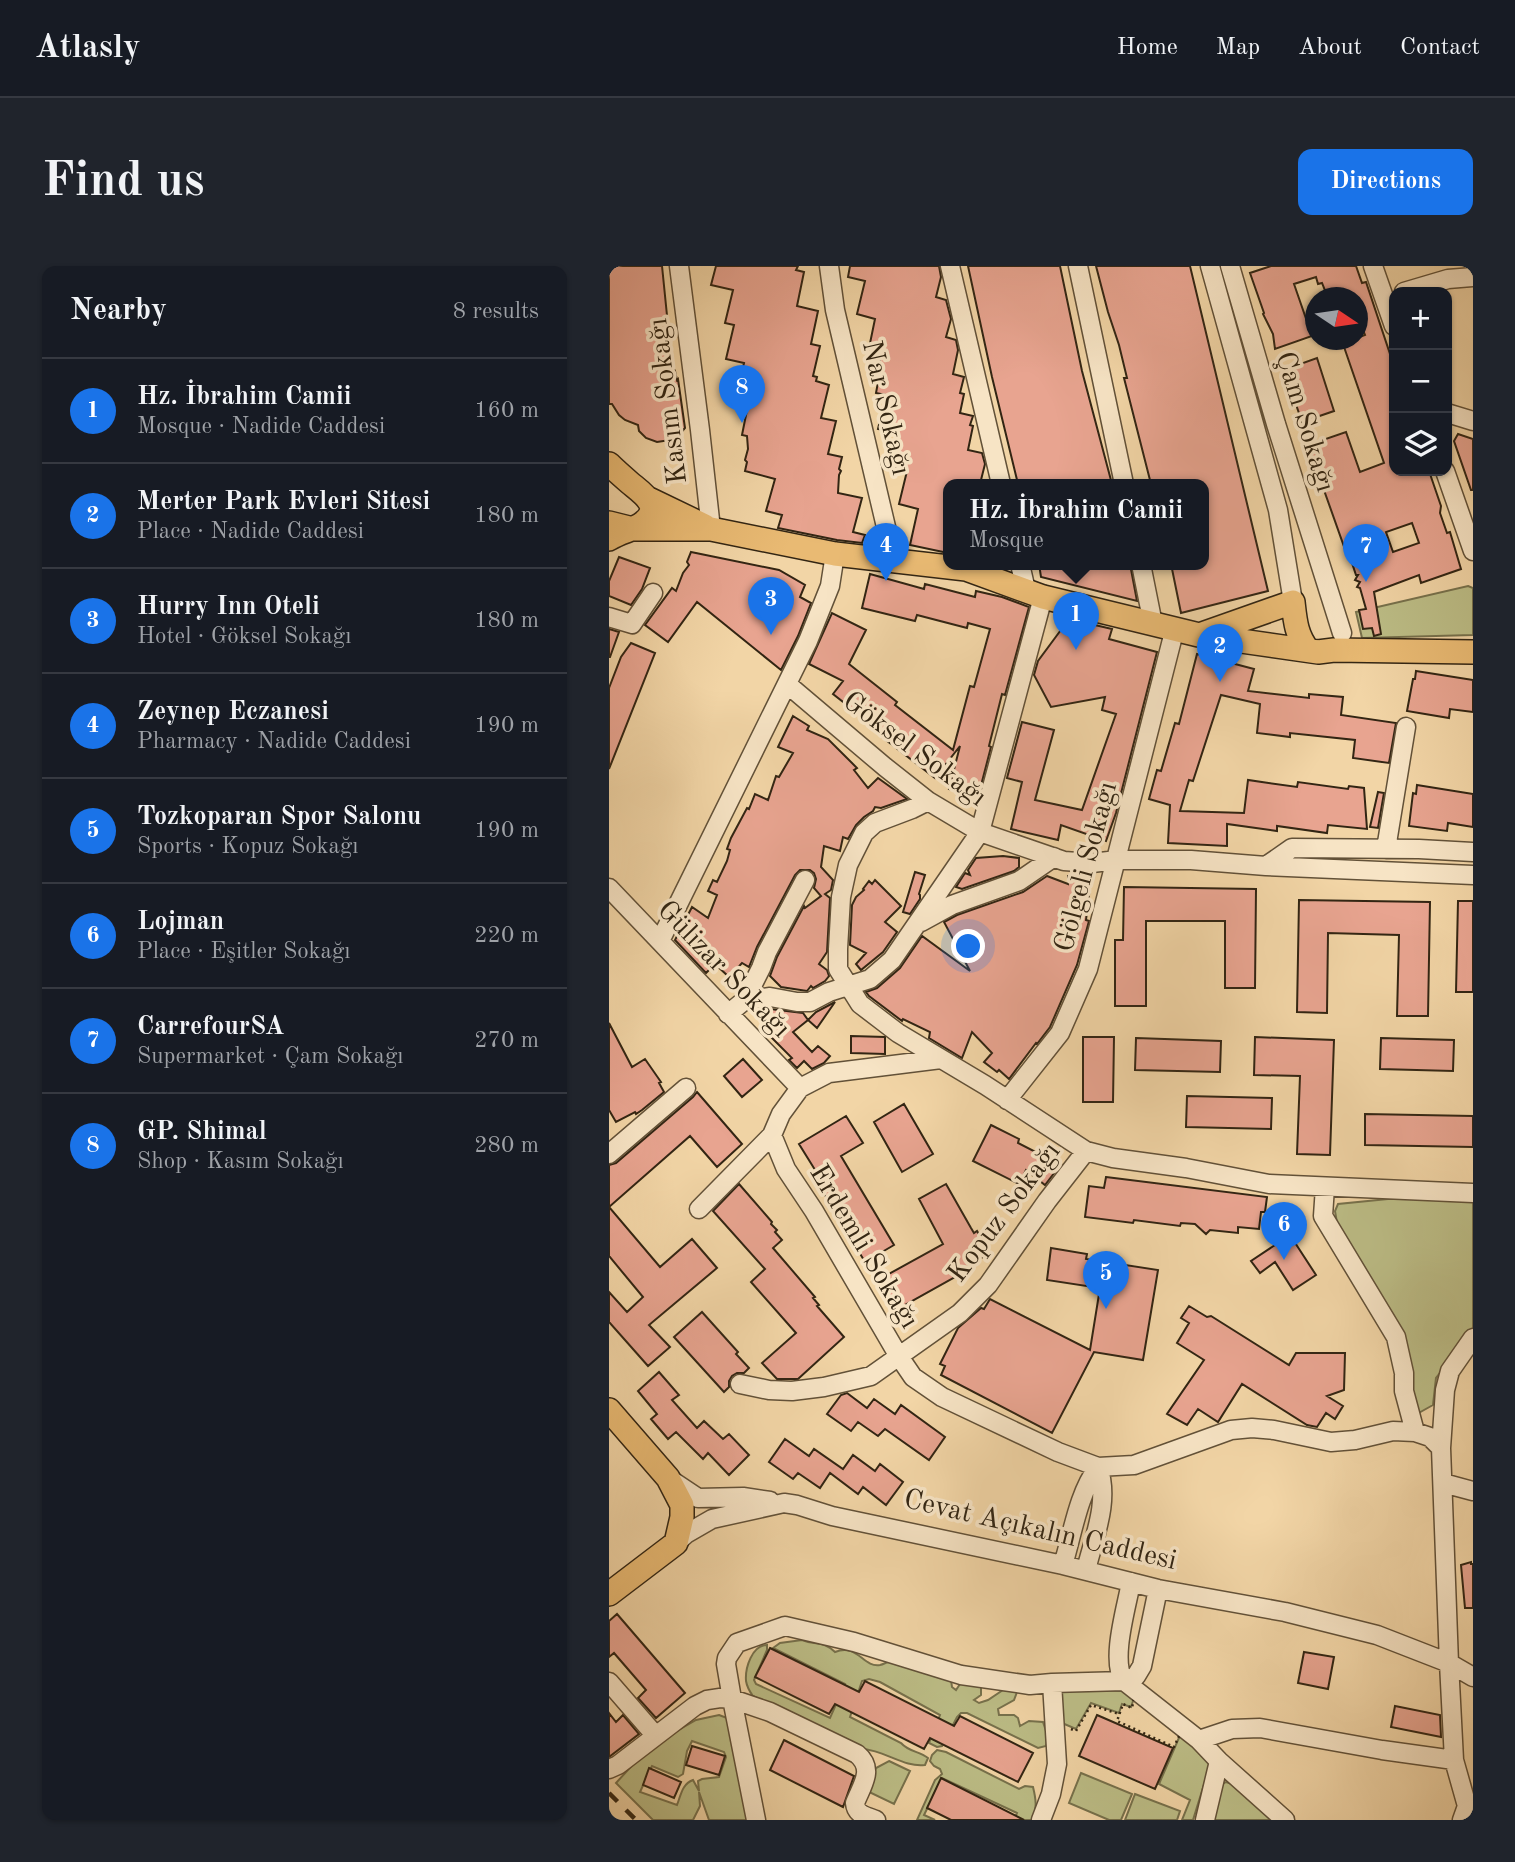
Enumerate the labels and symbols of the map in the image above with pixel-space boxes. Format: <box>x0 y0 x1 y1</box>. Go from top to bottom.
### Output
north arrow <box>1305 287 1368 350</box>
street label: Kasım Sokağı <box>645 316 693 486</box>
street label: Nar Sokağı <box>856 338 914 478</box>
street label: Çam Sokağı <box>1269 349 1339 495</box>
pin: 8 <box>719 365 765 423</box>
pin: 4 <box>863 523 909 581</box>
pin: 7 <box>1343 524 1389 582</box>
pin: 3 <box>748 577 794 635</box>
pin: 1 <box>1053 592 1099 650</box>
pin: 2 <box>1197 624 1243 682</box>
street label: Göksel Sokağı <box>837 687 991 813</box>
street label: Gölgeli Sokağı <box>1051 779 1123 955</box>
street label: Gülizar Sokağı <box>651 896 795 1044</box>
your location <box>951 929 985 963</box>
street label: Kopuz Sokağı <box>944 1138 1066 1288</box>
street label: Erdemli Sokağı <box>803 1160 923 1334</box>
pin: 6 <box>1261 1202 1307 1260</box>
pin: 5 <box>1083 1251 1129 1309</box>
street label: Cevat Açıkalın Caddesi <box>901 1486 1179 1576</box>

